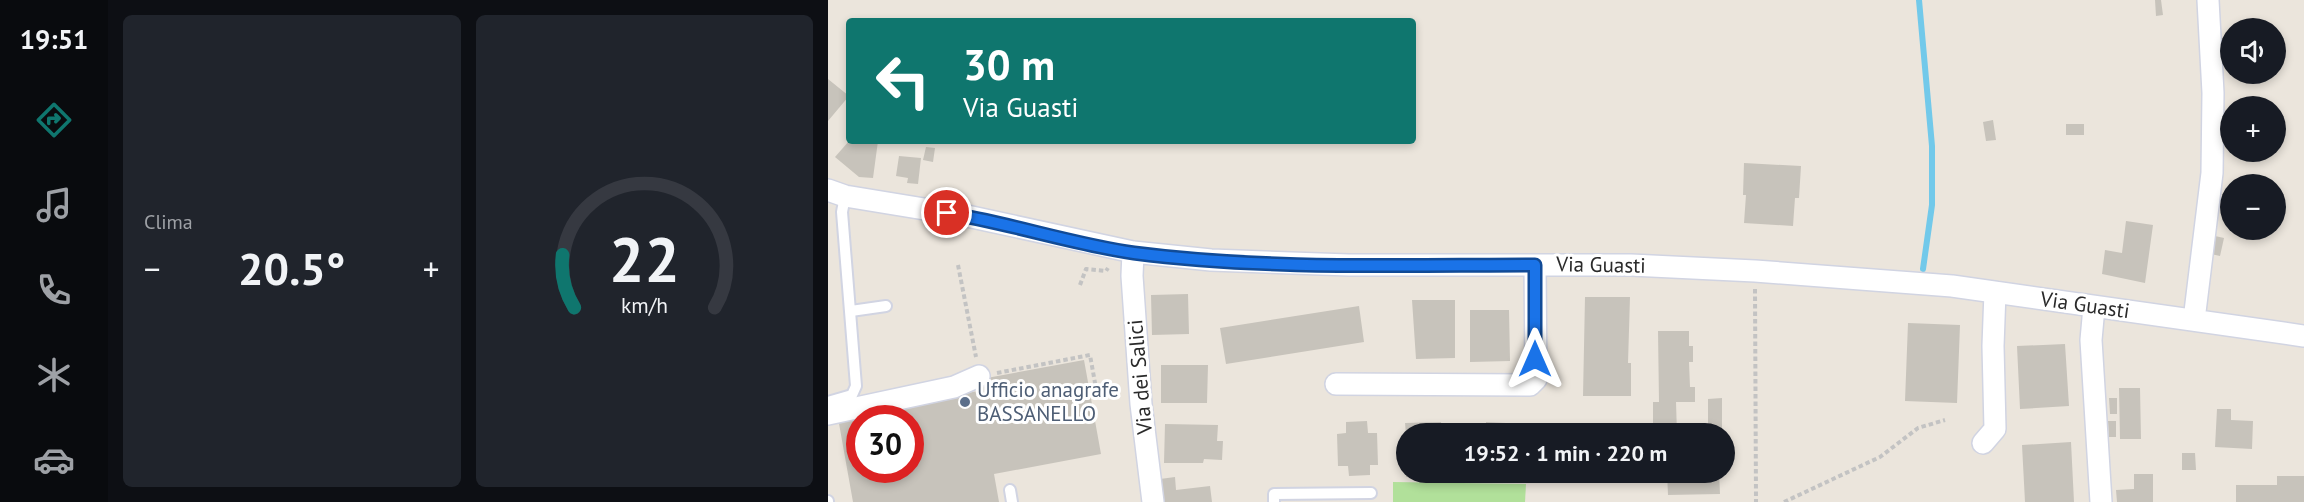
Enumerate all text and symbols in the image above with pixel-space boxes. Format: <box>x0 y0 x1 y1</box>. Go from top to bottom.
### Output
map controls <box>2220 18 2286 240</box>
button: sound <box>2220 18 2286 84</box>
text: 19:51 <box>20 22 88 56</box>
text: 30 m <box>963 37 1055 92</box>
icon: left <box>864 42 942 120</box>
text: Via Guasti <box>963 90 1078 124</box>
button: + <box>2220 96 2286 162</box>
icon: directions <box>33 99 75 141</box>
button: − <box>2220 174 2286 240</box>
icon: music <box>33 184 75 226</box>
pin <box>921 187 972 238</box>
icon: arrive <box>930 196 963 229</box>
text: Clima <box>144 209 193 235</box>
text: 22 <box>609 218 680 299</box>
text: 20.5° <box>238 239 345 297</box>
text: − <box>144 247 161 290</box>
text: + <box>423 247 440 290</box>
street label: Via Guasti <box>1555 250 1646 279</box>
icon: phone <box>33 269 75 311</box>
street label: Via Guasti <box>2038 285 2131 324</box>
text: km/h <box>621 291 668 319</box>
street label: Via dei Salici <box>1121 318 1158 437</box>
position arrow <box>1503 327 1567 391</box>
icon: climate <box>33 354 75 396</box>
place label: Ufficio anagrafe BASSANELLO <box>977 376 1119 427</box>
marker: Ufficio anagrafe BASSANELLO <box>958 395 972 409</box>
speed limit sign: 30 <box>846 405 924 483</box>
icon: car <box>33 439 75 481</box>
text: 19:52 · 1 min · 220 m <box>1464 439 1667 467</box>

